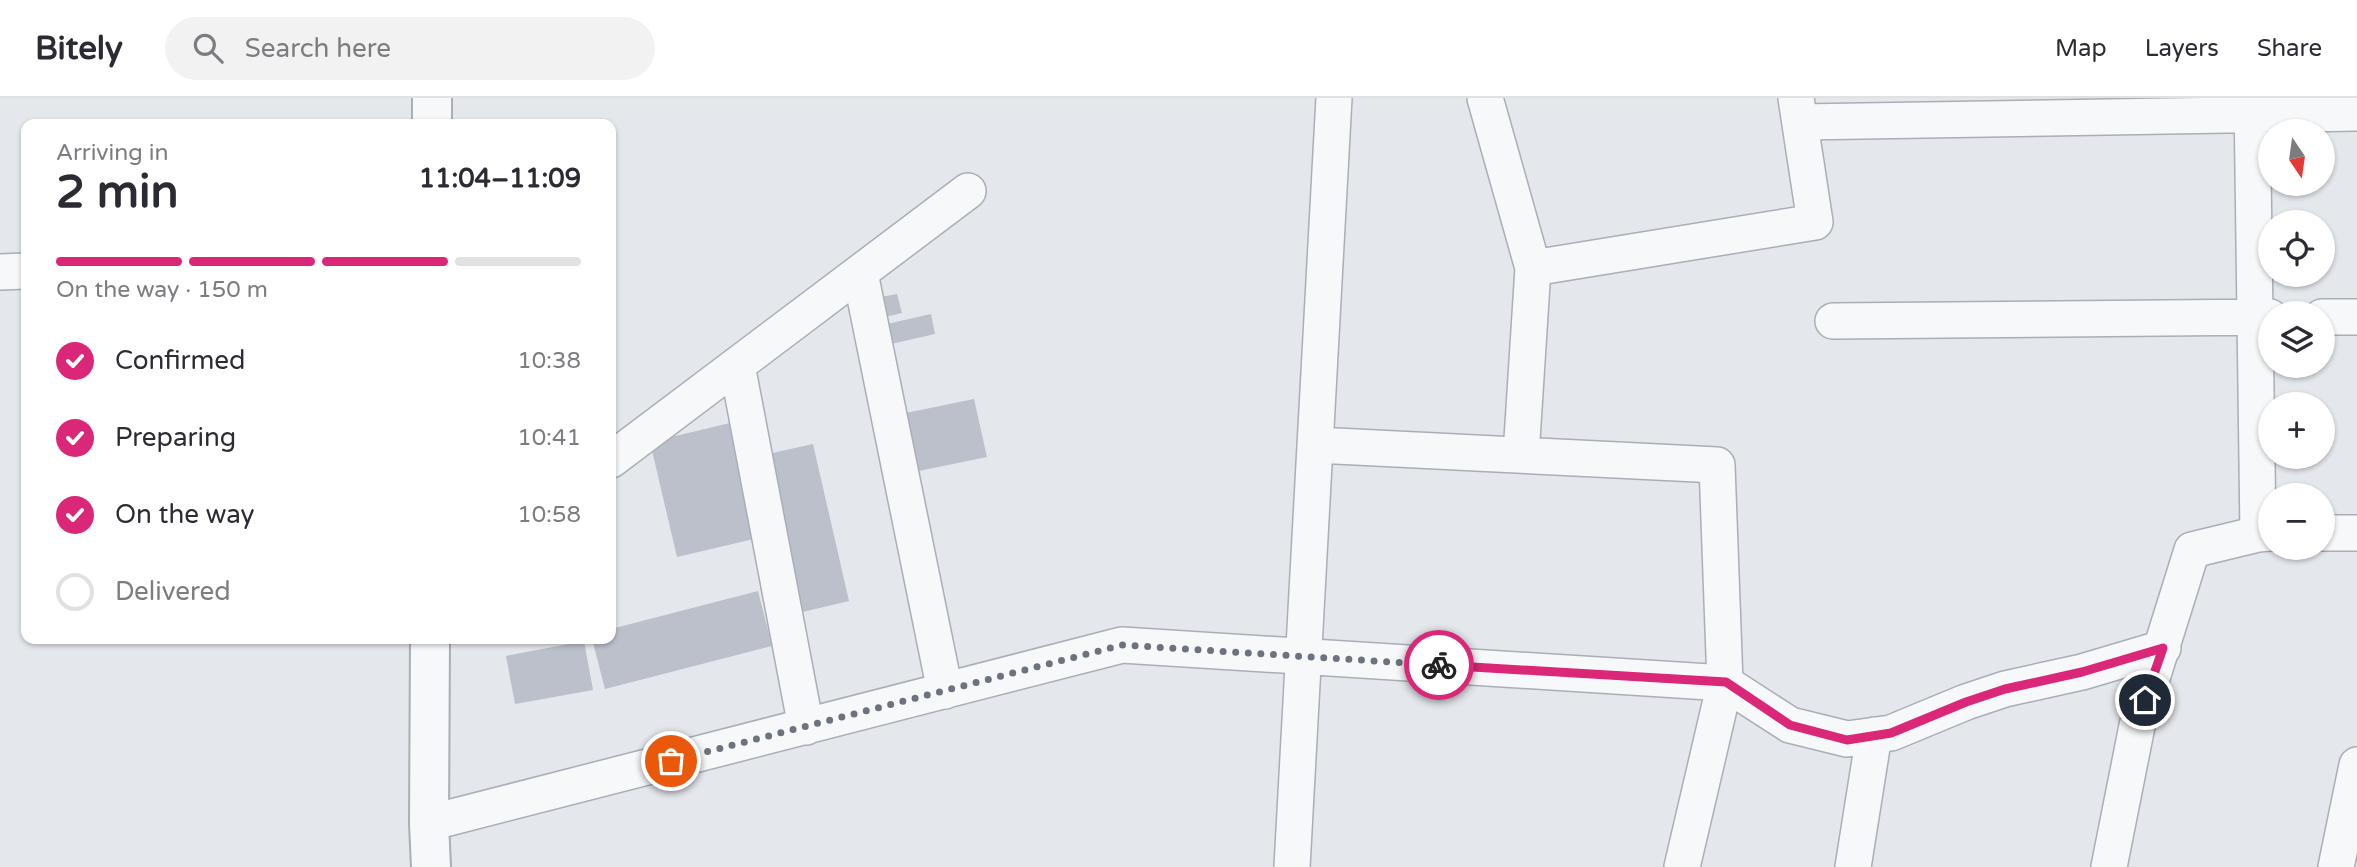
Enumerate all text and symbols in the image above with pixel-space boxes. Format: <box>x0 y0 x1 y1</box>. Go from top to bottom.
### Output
search box <box>165 17 655 80</box>
text: Bitely <box>35 29 123 68</box>
icon: search <box>189 29 227 67</box>
text: Search here <box>245 33 391 64</box>
text: Map <box>2055 34 2107 63</box>
text: Layers <box>2145 34 2219 63</box>
text: Share <box>2257 34 2322 63</box>
north arrow <box>2258 119 2334 196</box>
map controls <box>2258 119 2335 560</box>
text: Arriving in <box>56 139 169 167</box>
text: 11:04–11:09 <box>419 163 581 194</box>
text: 2 min <box>56 165 179 220</box>
button: locate <box>2258 210 2335 287</box>
text: On the way · 150 m <box>56 276 268 304</box>
button: layers <box>2258 301 2335 378</box>
icon: check <box>56 342 94 380</box>
text: Confirmed <box>115 345 245 376</box>
text: 10:38 <box>517 347 581 375</box>
button: + <box>2258 392 2335 469</box>
icon: check <box>56 419 94 457</box>
text: Preparing <box>115 422 236 453</box>
text: 10:41 <box>517 424 581 452</box>
button: − <box>2258 483 2335 560</box>
icon: check <box>56 496 94 534</box>
text: On the way <box>115 499 255 530</box>
text: 10:58 <box>517 501 581 529</box>
text: Delivered <box>115 576 231 607</box>
courier <box>1404 630 1474 700</box>
icon: bike <box>1420 646 1458 684</box>
pin <box>2115 670 2175 730</box>
icon: home <box>2126 681 2164 719</box>
pin <box>641 731 701 791</box>
icon: bag <box>652 742 690 780</box>

